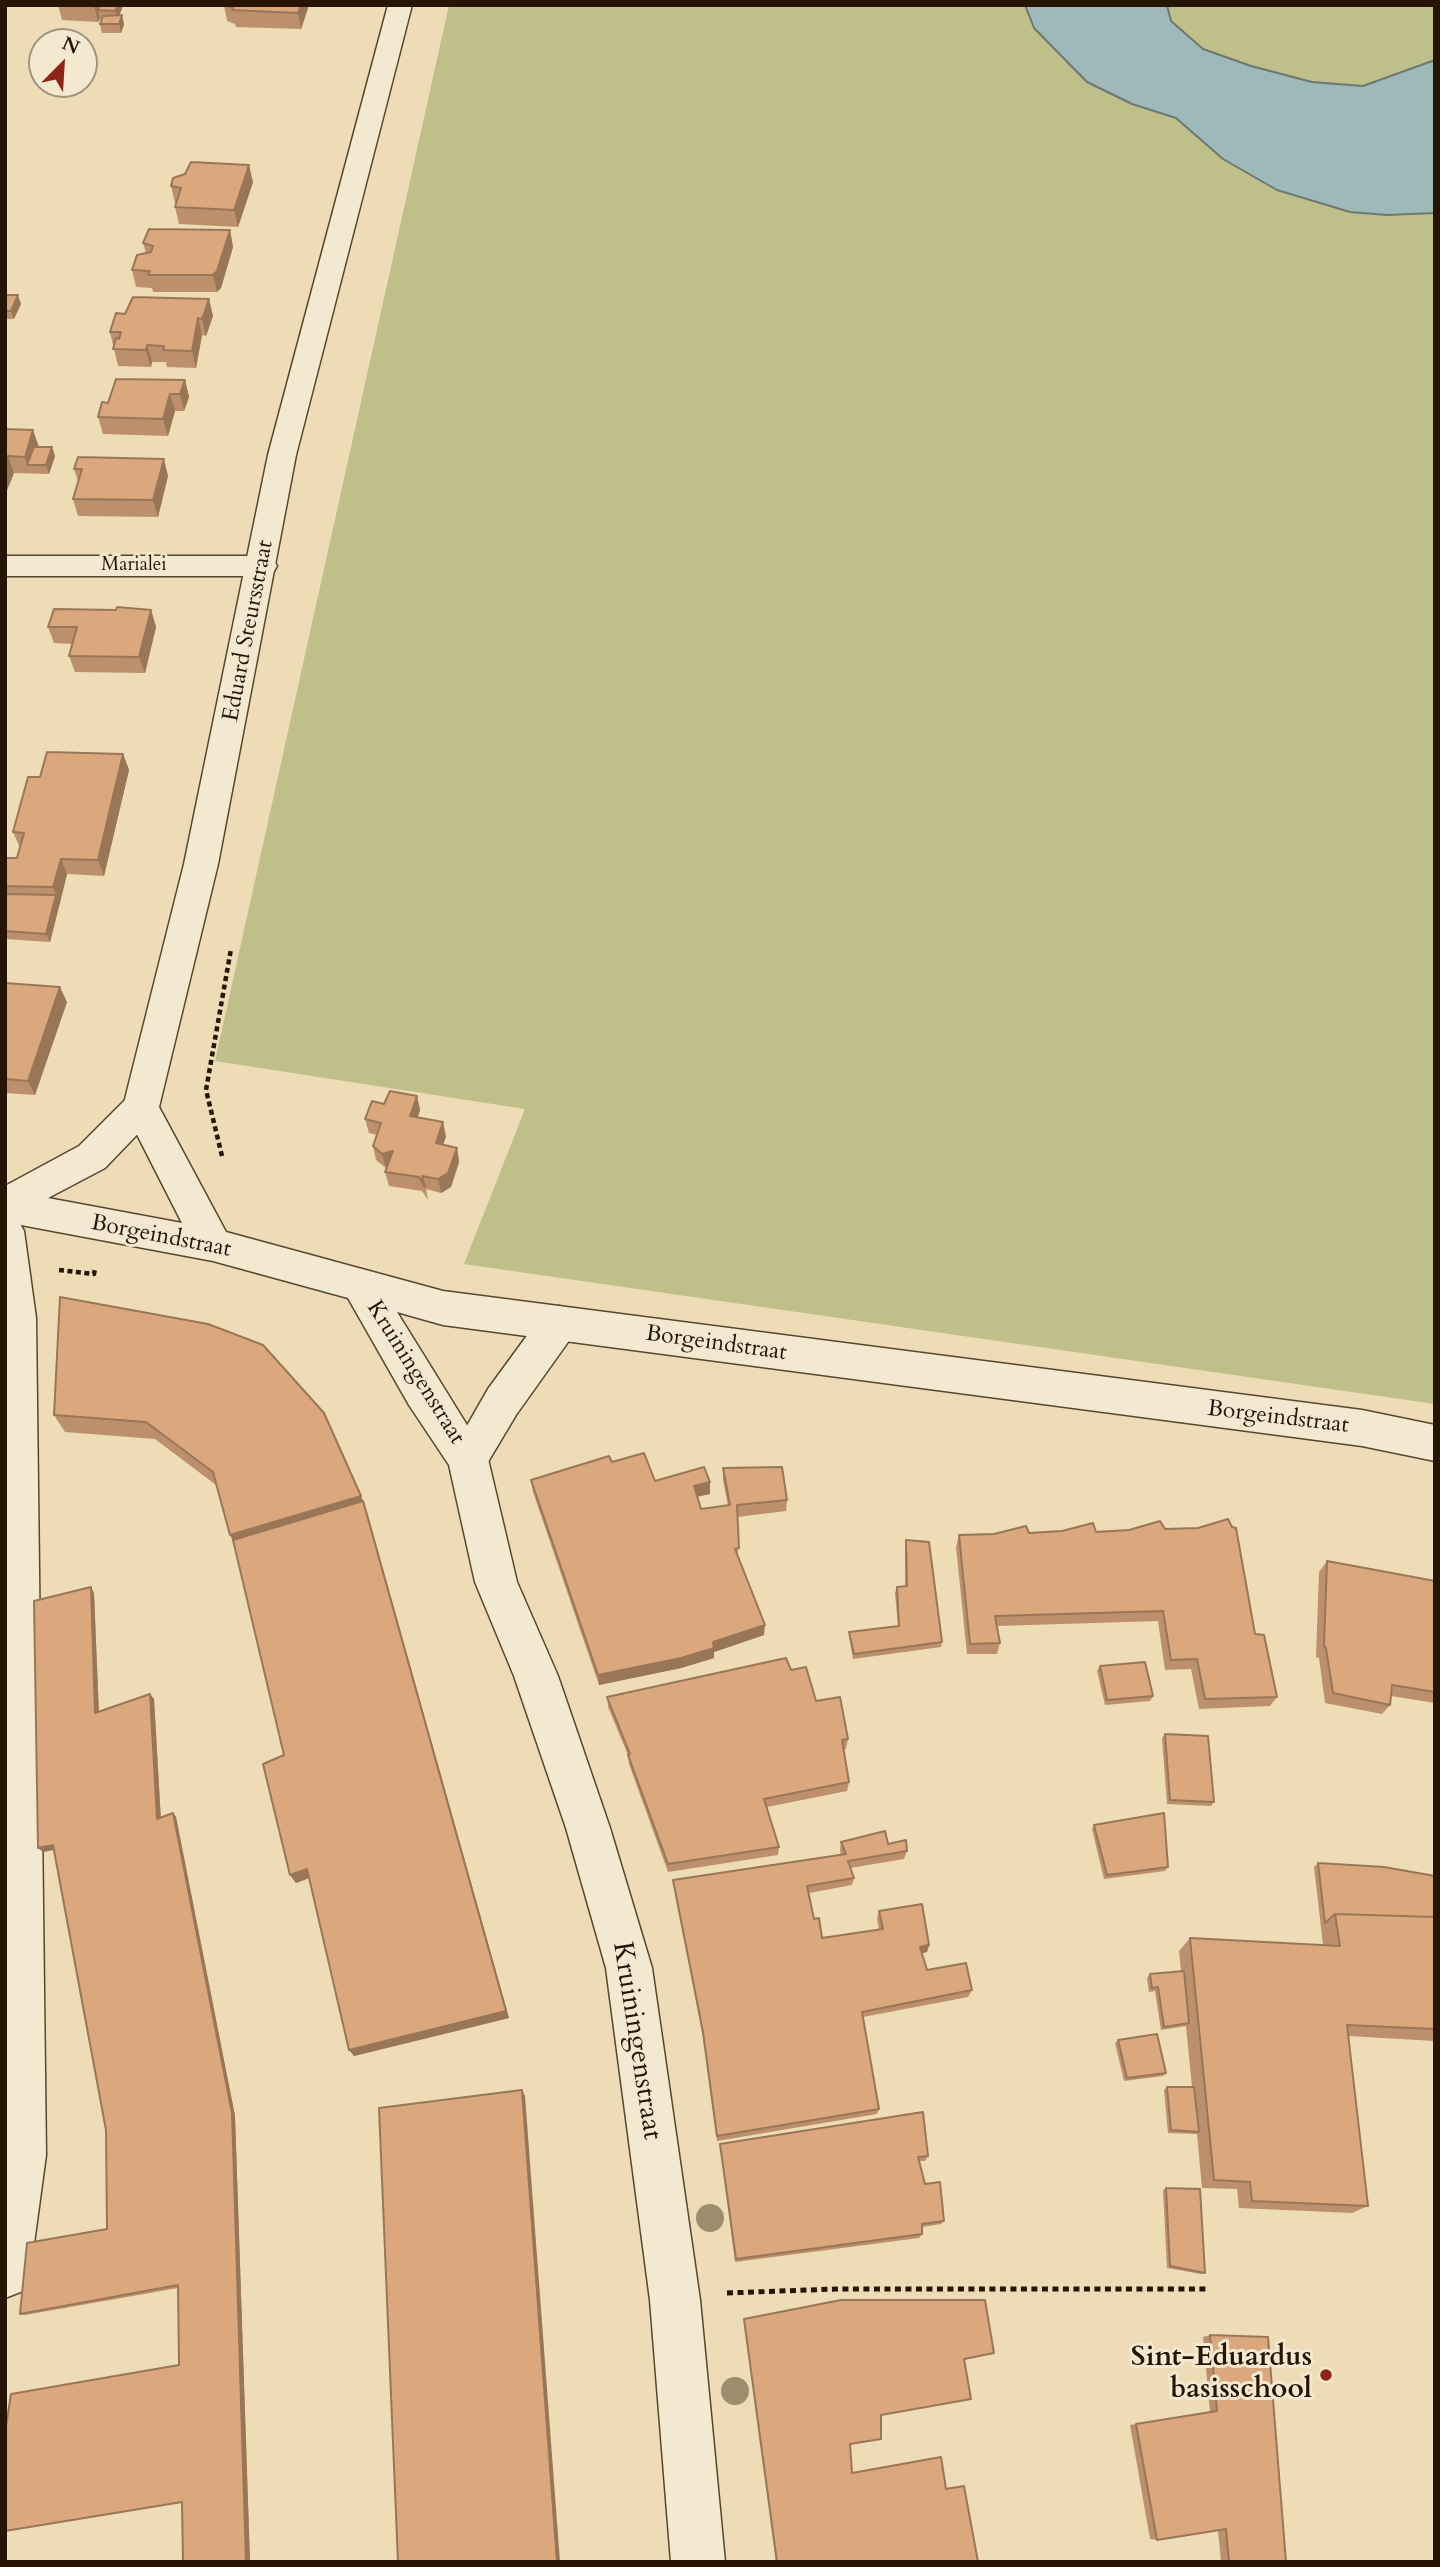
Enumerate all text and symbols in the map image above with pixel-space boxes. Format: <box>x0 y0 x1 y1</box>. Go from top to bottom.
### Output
north arrow <box>28 28 98 98</box>
text: N <box>58 30 84 61</box>
street label: Eduard Steursstraat <box>218 538 280 724</box>
street label: Marialei <box>101 555 167 577</box>
street label: Borgeindstraat <box>89 1210 233 1264</box>
street label: Kruiningenstraat <box>360 1296 470 1450</box>
street label: Borgeindstraat <box>644 1320 788 1368</box>
street label: Borgeindstraat <box>1206 1396 1350 1440</box>
street label: Kruiningenstraat <box>604 1940 668 2142</box>
place label: Sint-Eduardus basisschool <box>1131 2342 1312 2408</box>
marker: Sint-Eduardus basisschool <box>1318 2367 1334 2383</box>

